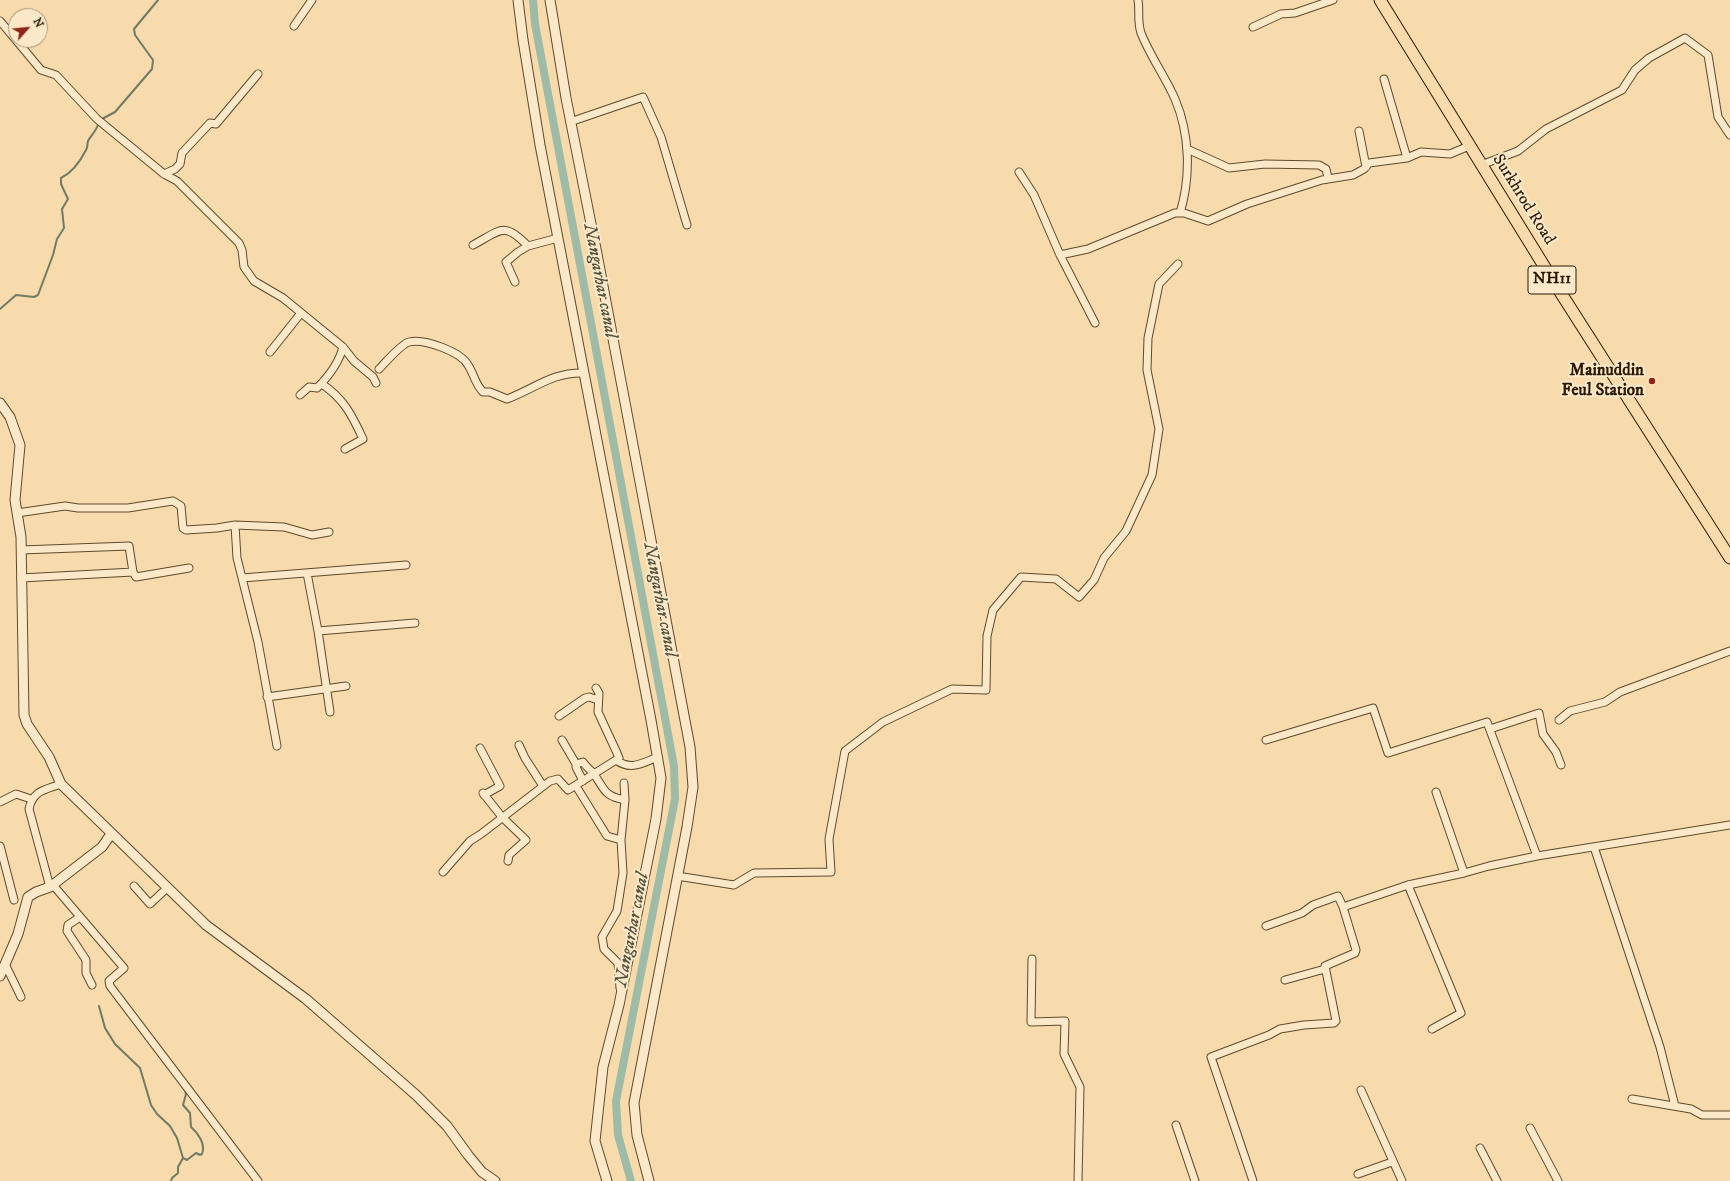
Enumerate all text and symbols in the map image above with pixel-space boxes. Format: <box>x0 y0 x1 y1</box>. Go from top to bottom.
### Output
north arrow <box>8 8 48 48</box>
text: N <box>30 16 46 30</box>
street label: Surkhrod Road <box>1487 151 1559 249</box>
water label: Nangarhar canal <box>577 222 621 340</box>
road number: NH11 <box>1528 266 1576 294</box>
place label: Mainuddin Feul Station <box>1561 361 1644 401</box>
marker: Mainuddin Feul Station <box>1647 376 1657 386</box>
water label: Nangarhar canal <box>637 541 681 659</box>
water label: Nangarhar canal <box>611 871 655 989</box>

